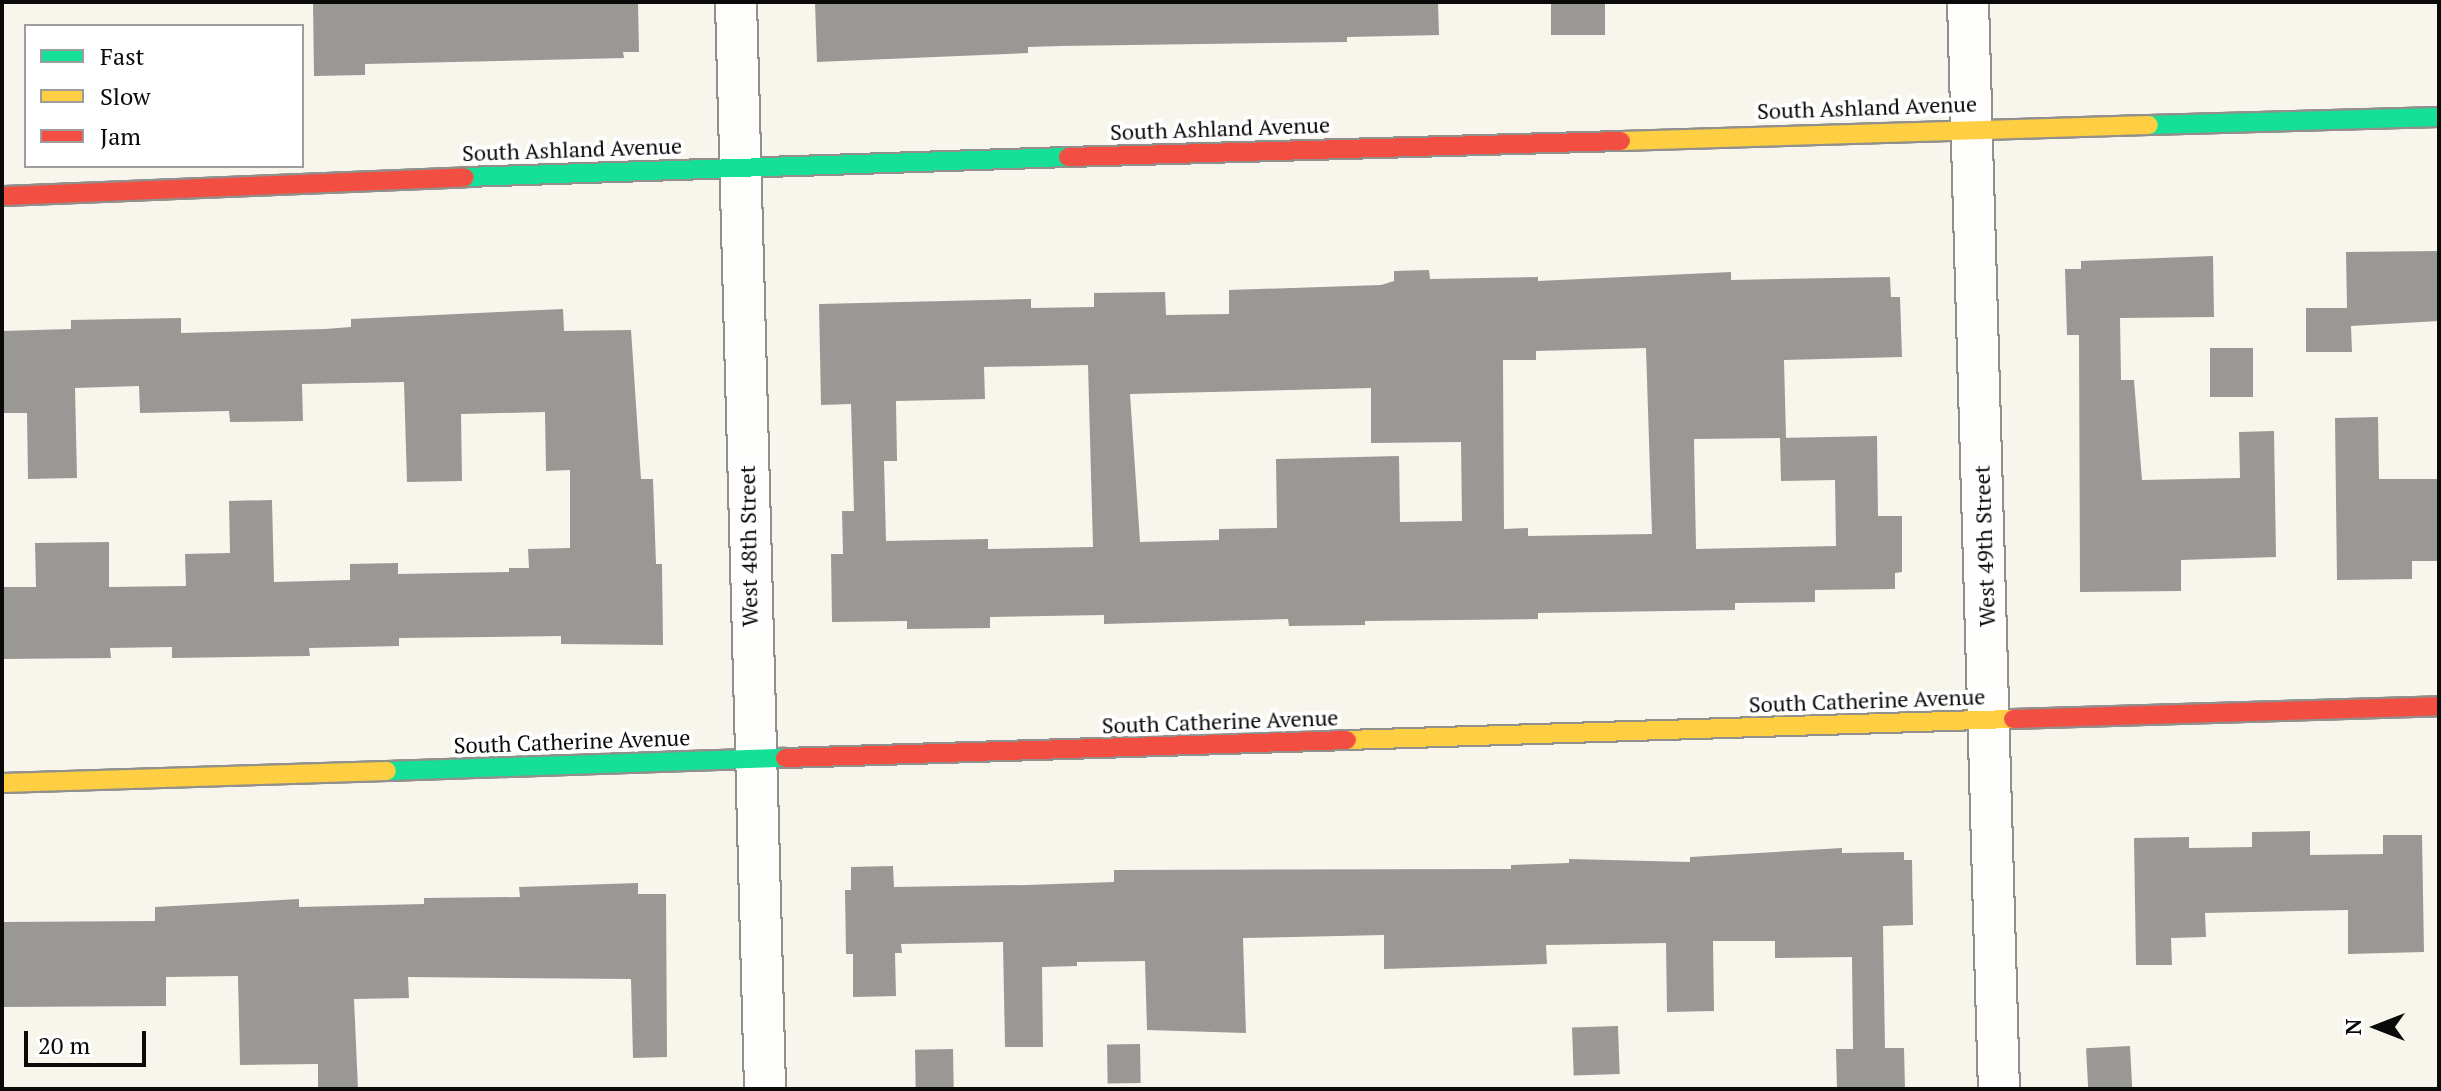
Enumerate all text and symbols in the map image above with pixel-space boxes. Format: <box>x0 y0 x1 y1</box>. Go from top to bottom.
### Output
legend <box>24 24 304 168</box>
text: Fast <box>100 40 144 72</box>
text: Slow <box>100 80 151 112</box>
street label: South Ashland Avenue <box>1756 90 1978 124</box>
street label: South Ashland Avenue <box>1109 111 1331 145</box>
text: Jam <box>100 120 141 152</box>
street label: South Ashland Avenue <box>461 132 683 166</box>
street label: West 48th Street <box>733 465 763 627</box>
street label: West 49th Street <box>1968 465 2000 627</box>
street label: South Catherine Avenue <box>1748 683 1986 717</box>
street label: South Catherine Avenue <box>1101 704 1339 738</box>
street label: South Catherine Avenue <box>453 724 691 758</box>
north arrow <box>2337 987 2417 1067</box>
scale bar <box>28 1015 150 1065</box>
text: N <box>2338 1019 2367 1035</box>
text: 20 m <box>38 1029 90 1061</box>

